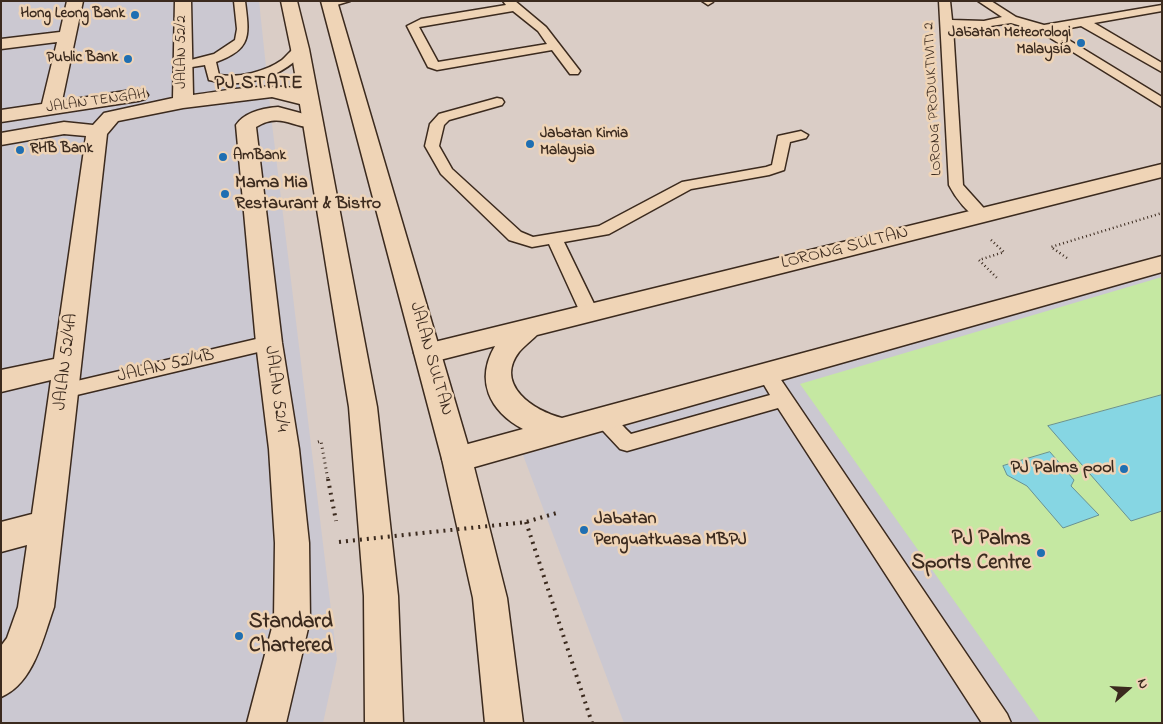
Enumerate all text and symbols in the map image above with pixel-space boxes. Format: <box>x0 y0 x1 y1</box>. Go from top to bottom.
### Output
place label: Hong Leong Bank <box>20 6 125 24</box>
marker: Hong Leong Bank <box>129 9 141 21</box>
street label: JALAN 52/2 <box>174 15 192 89</box>
street label: LORONG PRODUKTIVITI 2 <box>921 22 947 176</box>
place label: Jabatan Meteorologi Malaysia <box>948 25 1071 60</box>
marker: Jabatan Meteorologi Malaysia <box>1075 37 1087 49</box>
place label: Public Bank <box>46 50 118 68</box>
marker: Public Bank <box>122 53 134 65</box>
district label: PJ STATE <box>213 74 305 96</box>
street label: JALAN TENGAH <box>45 86 147 118</box>
place label: Jabatan Kimia Malaysia <box>540 126 628 161</box>
marker: Jabatan Kimia Malaysia <box>524 138 536 150</box>
place label: RHB Bank <box>30 141 93 159</box>
marker: RHB Bank <box>14 144 26 156</box>
place label: AmBank <box>233 148 286 166</box>
marker: AmBank <box>217 151 229 163</box>
place label: Mama Mia Restaurant & Bistro <box>235 173 381 215</box>
marker: Mama Mia Restaurant & Bistro <box>219 188 231 200</box>
street label: LORONG SULTAN <box>779 223 911 275</box>
street label: JALAN SULTAN <box>403 300 457 418</box>
street label: JALAN 52/4A <box>50 312 84 412</box>
street label: JALAN 52/4B <box>116 345 216 389</box>
street label: JALAN 52/4 <box>258 345 292 433</box>
place label: PJ Palms pool <box>1011 458 1114 480</box>
marker: PJ Palms pool <box>1118 463 1130 475</box>
place label: Jabatan Penguatkuasa MBPJ <box>594 509 747 552</box>
marker: Jabatan Penguatkuasa MBPJ <box>578 524 590 536</box>
place label: PJ Palms Sports Centre <box>911 528 1031 578</box>
marker: PJ Palms Sports Centre <box>1035 547 1047 559</box>
place label: Standard Chartered <box>249 611 333 661</box>
marker: Standard Chartered <box>233 630 245 642</box>
north arrow <box>1103 664 1153 714</box>
text: N <box>1131 676 1154 692</box>

